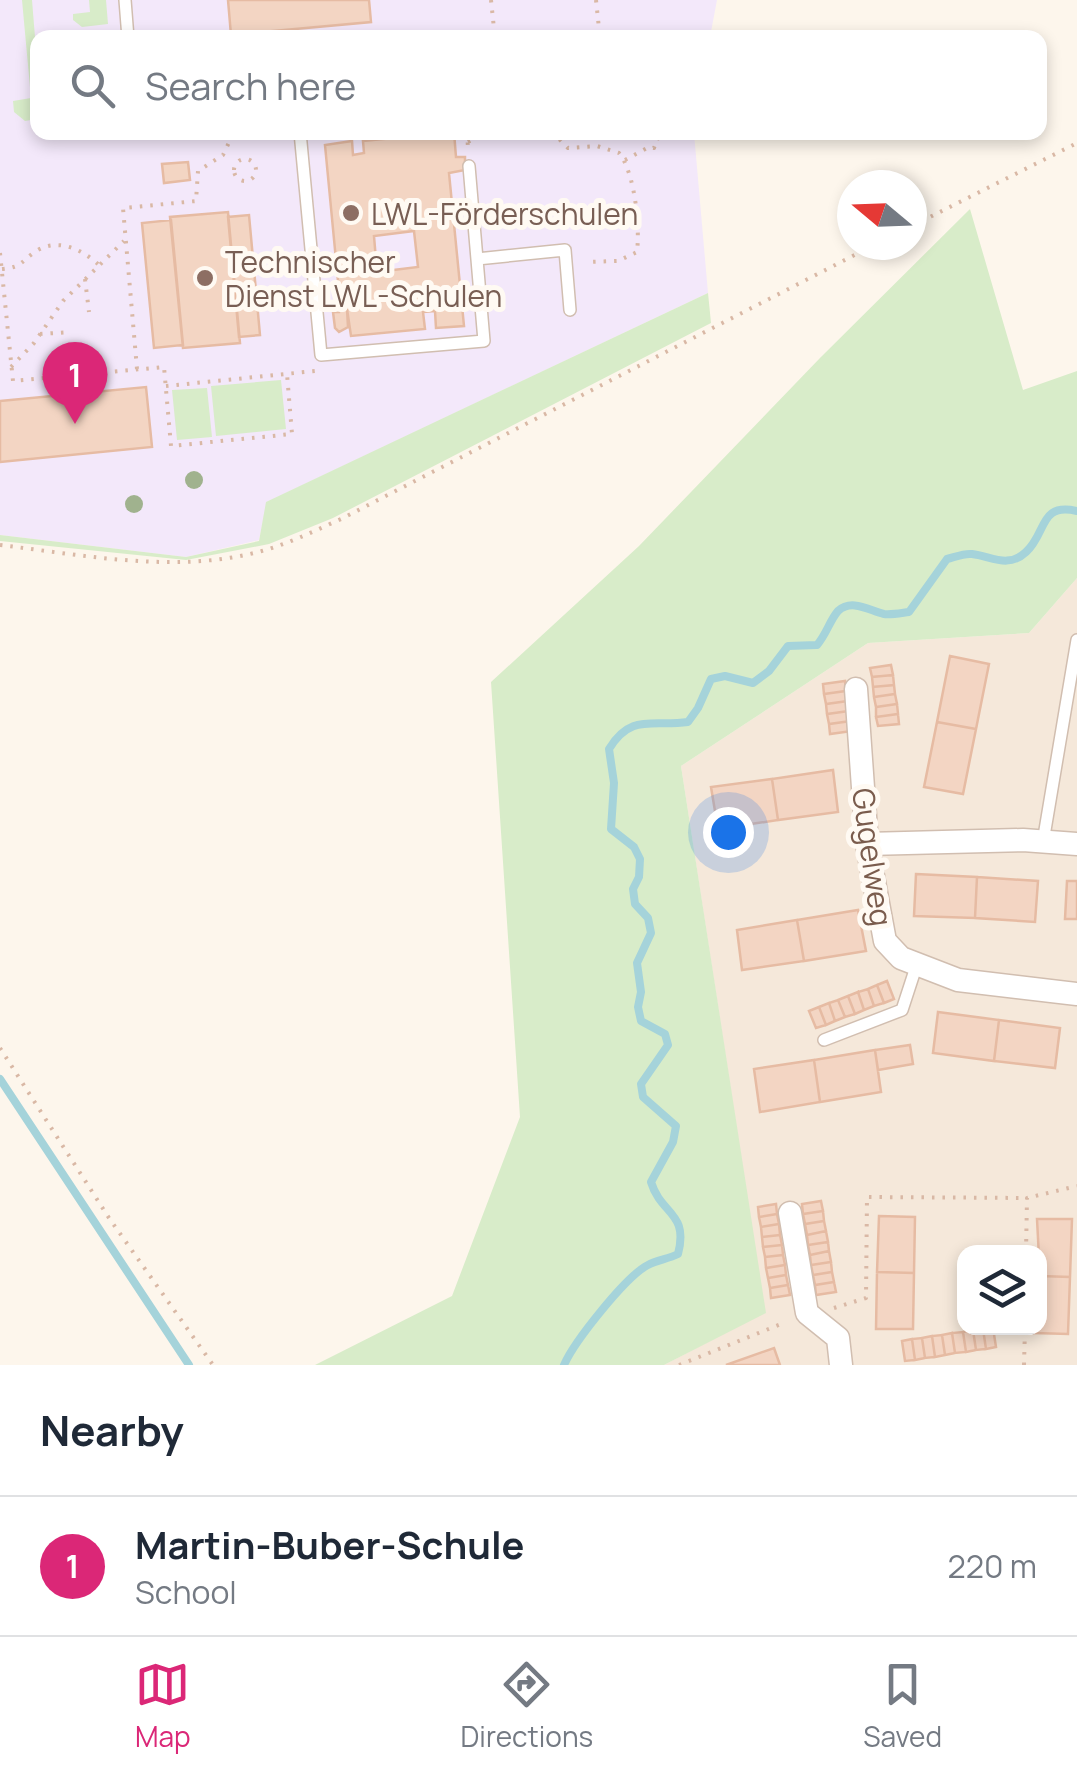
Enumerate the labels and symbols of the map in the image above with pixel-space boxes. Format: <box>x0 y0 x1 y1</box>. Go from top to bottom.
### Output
north arrow <box>837 170 927 260</box>
place label: LWL-Förderschulen <box>371 193 638 234</box>
marker: LWL-Förderschulen <box>340 202 362 224</box>
place label: Technischer Dienst LWL-Schulen <box>225 241 502 316</box>
marker: Technischer Dienst LWL-Schulen <box>194 267 216 289</box>
pin: 1 <box>42 342 108 424</box>
street label: Gugelweg <box>843 785 903 929</box>
your location <box>703 807 754 858</box>

